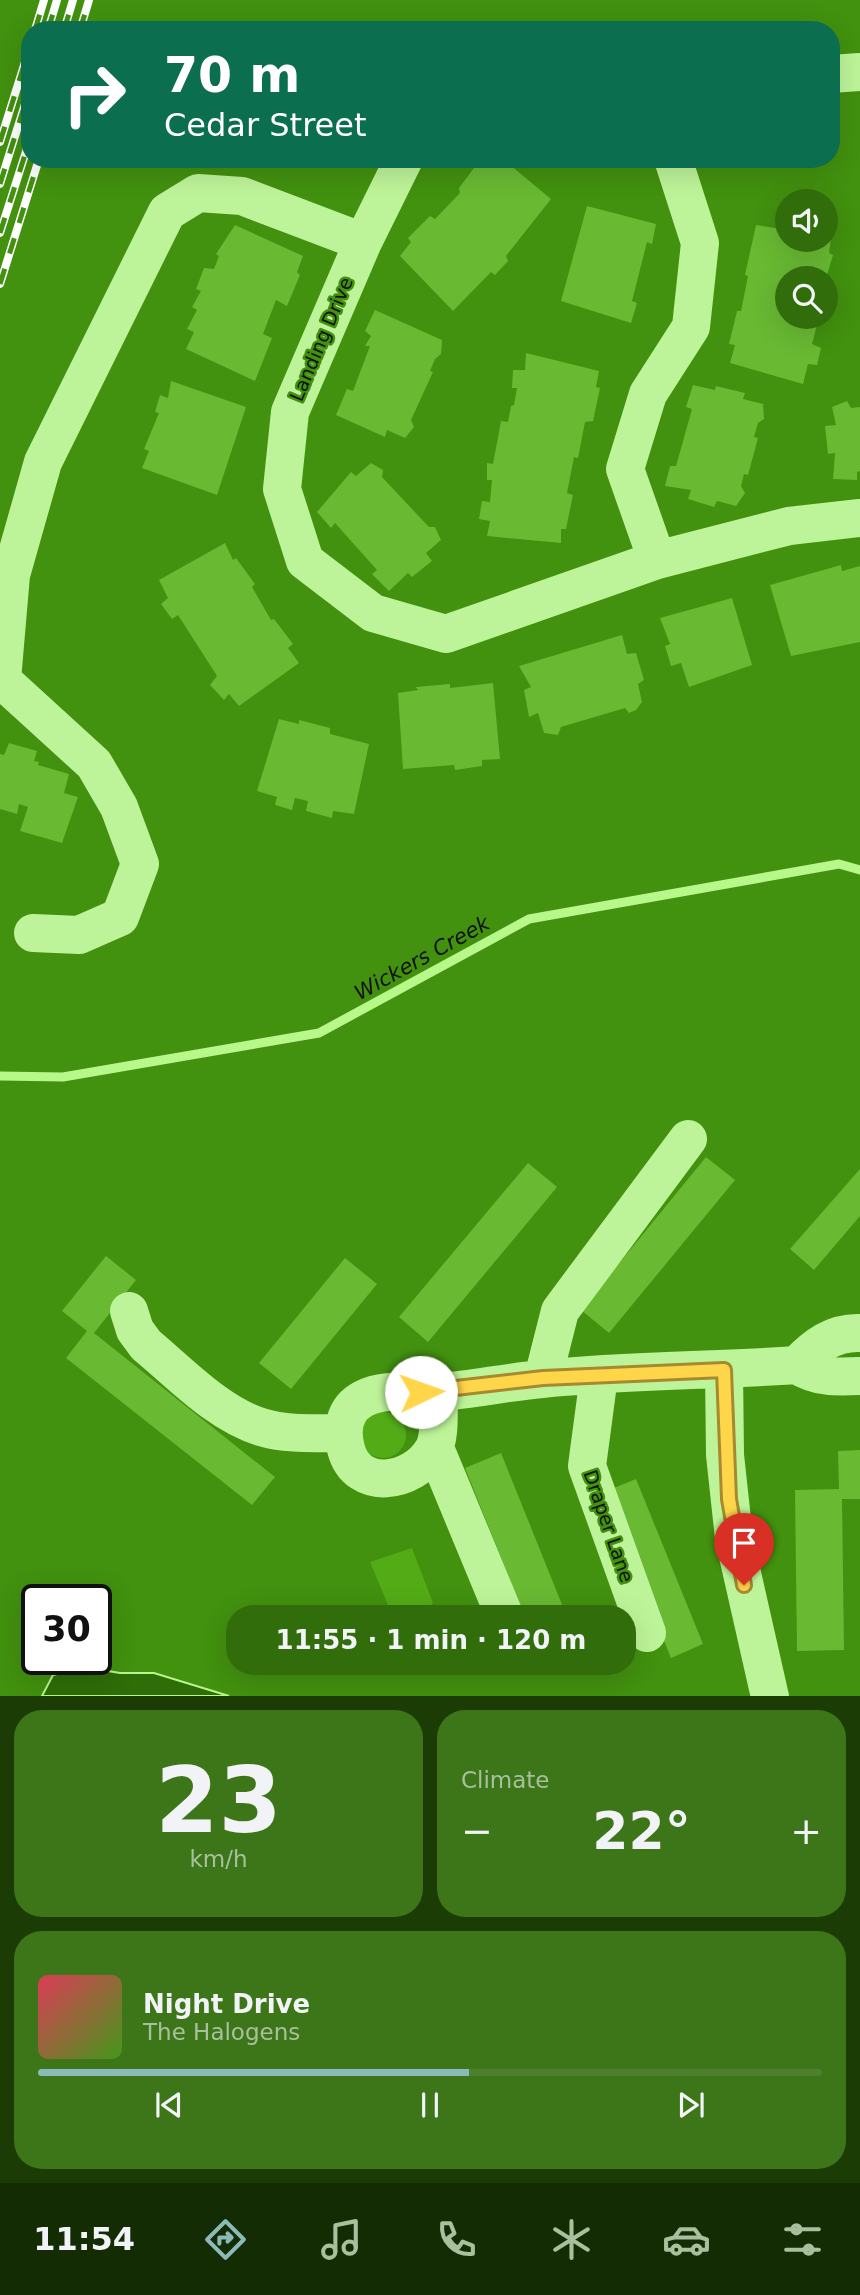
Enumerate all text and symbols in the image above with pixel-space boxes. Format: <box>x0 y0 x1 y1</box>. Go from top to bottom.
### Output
text: 70 m <box>164 47 300 104</box>
icon: right <box>49 49 140 140</box>
text: Cedar Street <box>164 106 367 144</box>
map controls <box>775 189 838 329</box>
button: sound <box>775 189 838 252</box>
button: search <box>775 266 838 329</box>
street label: Landing Drive <box>285 274 357 404</box>
water label: Wickers Creek <box>350 911 494 1005</box>
position arrow <box>384 1355 458 1429</box>
street label: Draper Lane <box>579 1467 639 1585</box>
pin <box>714 1513 774 1585</box>
icon: arrive <box>725 1524 763 1562</box>
speed limit sign: 30 <box>21 1584 112 1675</box>
text: 11:55 · 1 min · 120 m <box>276 1625 586 1655</box>
text: 23 <box>155 1748 282 1853</box>
text: Climate <box>461 1767 550 1793</box>
text: 22° <box>592 1801 691 1861</box>
text: − <box>461 1809 493 1853</box>
text: + <box>790 1809 822 1853</box>
text: km/h <box>189 1846 248 1872</box>
text: Night Drive <box>143 1989 310 2019</box>
text: The Halogens <box>143 2019 300 2045</box>
icon: previous <box>150 2086 188 2124</box>
icon: pause <box>411 2086 449 2124</box>
icon: next <box>672 2086 710 2124</box>
icon: directions <box>201 2215 250 2264</box>
icon: music <box>317 2215 366 2264</box>
icon: phone <box>432 2215 481 2264</box>
icon: climate <box>547 2215 596 2264</box>
icon: car <box>662 2215 711 2264</box>
icon: filters <box>778 2215 827 2264</box>
text: 11:54 <box>33 2220 135 2258</box>

